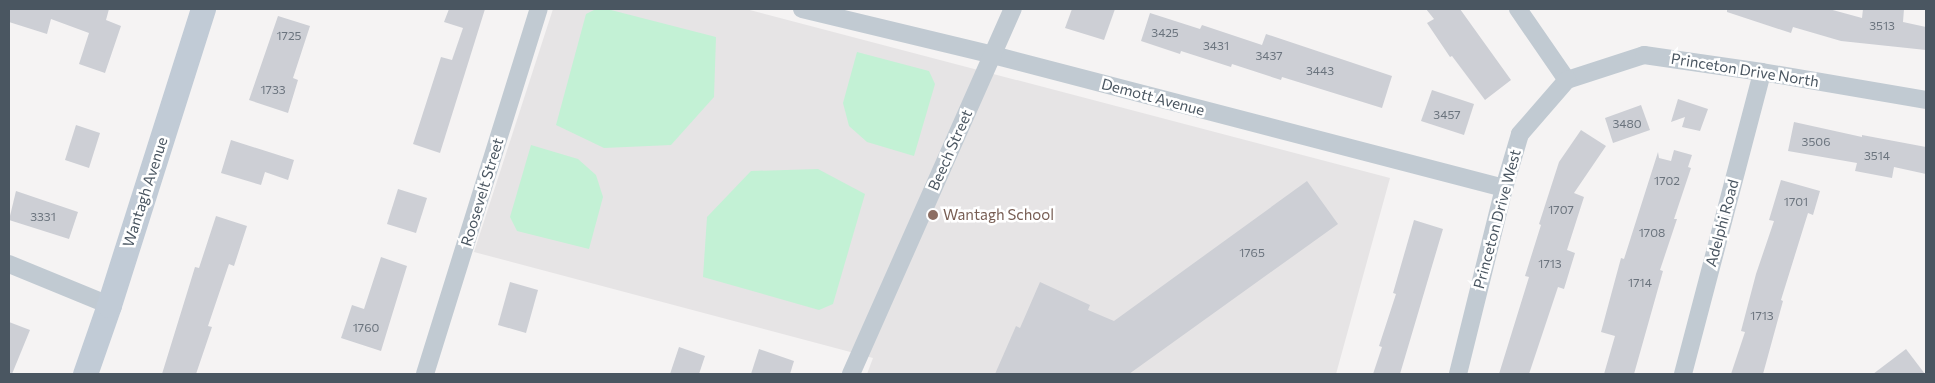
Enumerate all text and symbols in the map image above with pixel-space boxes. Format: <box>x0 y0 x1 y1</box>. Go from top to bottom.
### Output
house number: 3513 <box>1869 19 1895 33</box>
house number: 3425 <box>1151 26 1179 40</box>
house number: 1725 <box>276 29 302 43</box>
house number: 3431 <box>1203 39 1229 53</box>
house number: 3437 <box>1255 49 1283 63</box>
street label: Princeton Drive North <box>1670 49 1820 91</box>
house number: 3443 <box>1306 64 1334 78</box>
street label: Demott Avenue <box>1099 75 1207 119</box>
house number: 1733 <box>260 83 286 97</box>
street label: Beech Street <box>924 107 976 193</box>
house number: 3457 <box>1433 108 1461 122</box>
house number: 3480 <box>1612 117 1642 131</box>
street label: Wantagh Avenue <box>119 135 171 249</box>
house number: 3506 <box>1802 135 1830 149</box>
street label: Roosevelt Street <box>457 136 507 248</box>
street label: Princeton Drive West <box>1470 147 1524 291</box>
house number: 3514 <box>1864 149 1890 163</box>
house number: 1702 <box>1654 174 1680 188</box>
street label: Adelphi Road <box>1702 177 1742 269</box>
house number: 1701 <box>1784 195 1808 209</box>
house number: 1707 <box>1548 203 1574 217</box>
place label: Wantagh School <box>943 206 1054 224</box>
marker: Wantagh School <box>927 209 939 221</box>
house number: 3331 <box>30 210 56 224</box>
house number: 1708 <box>1639 226 1665 240</box>
house number: 1765 <box>1239 246 1265 260</box>
house number: 1713 <box>1538 257 1562 271</box>
house number: 1714 <box>1628 276 1652 290</box>
house number: 1713 <box>1750 309 1774 323</box>
house number: 1760 <box>353 321 379 335</box>

